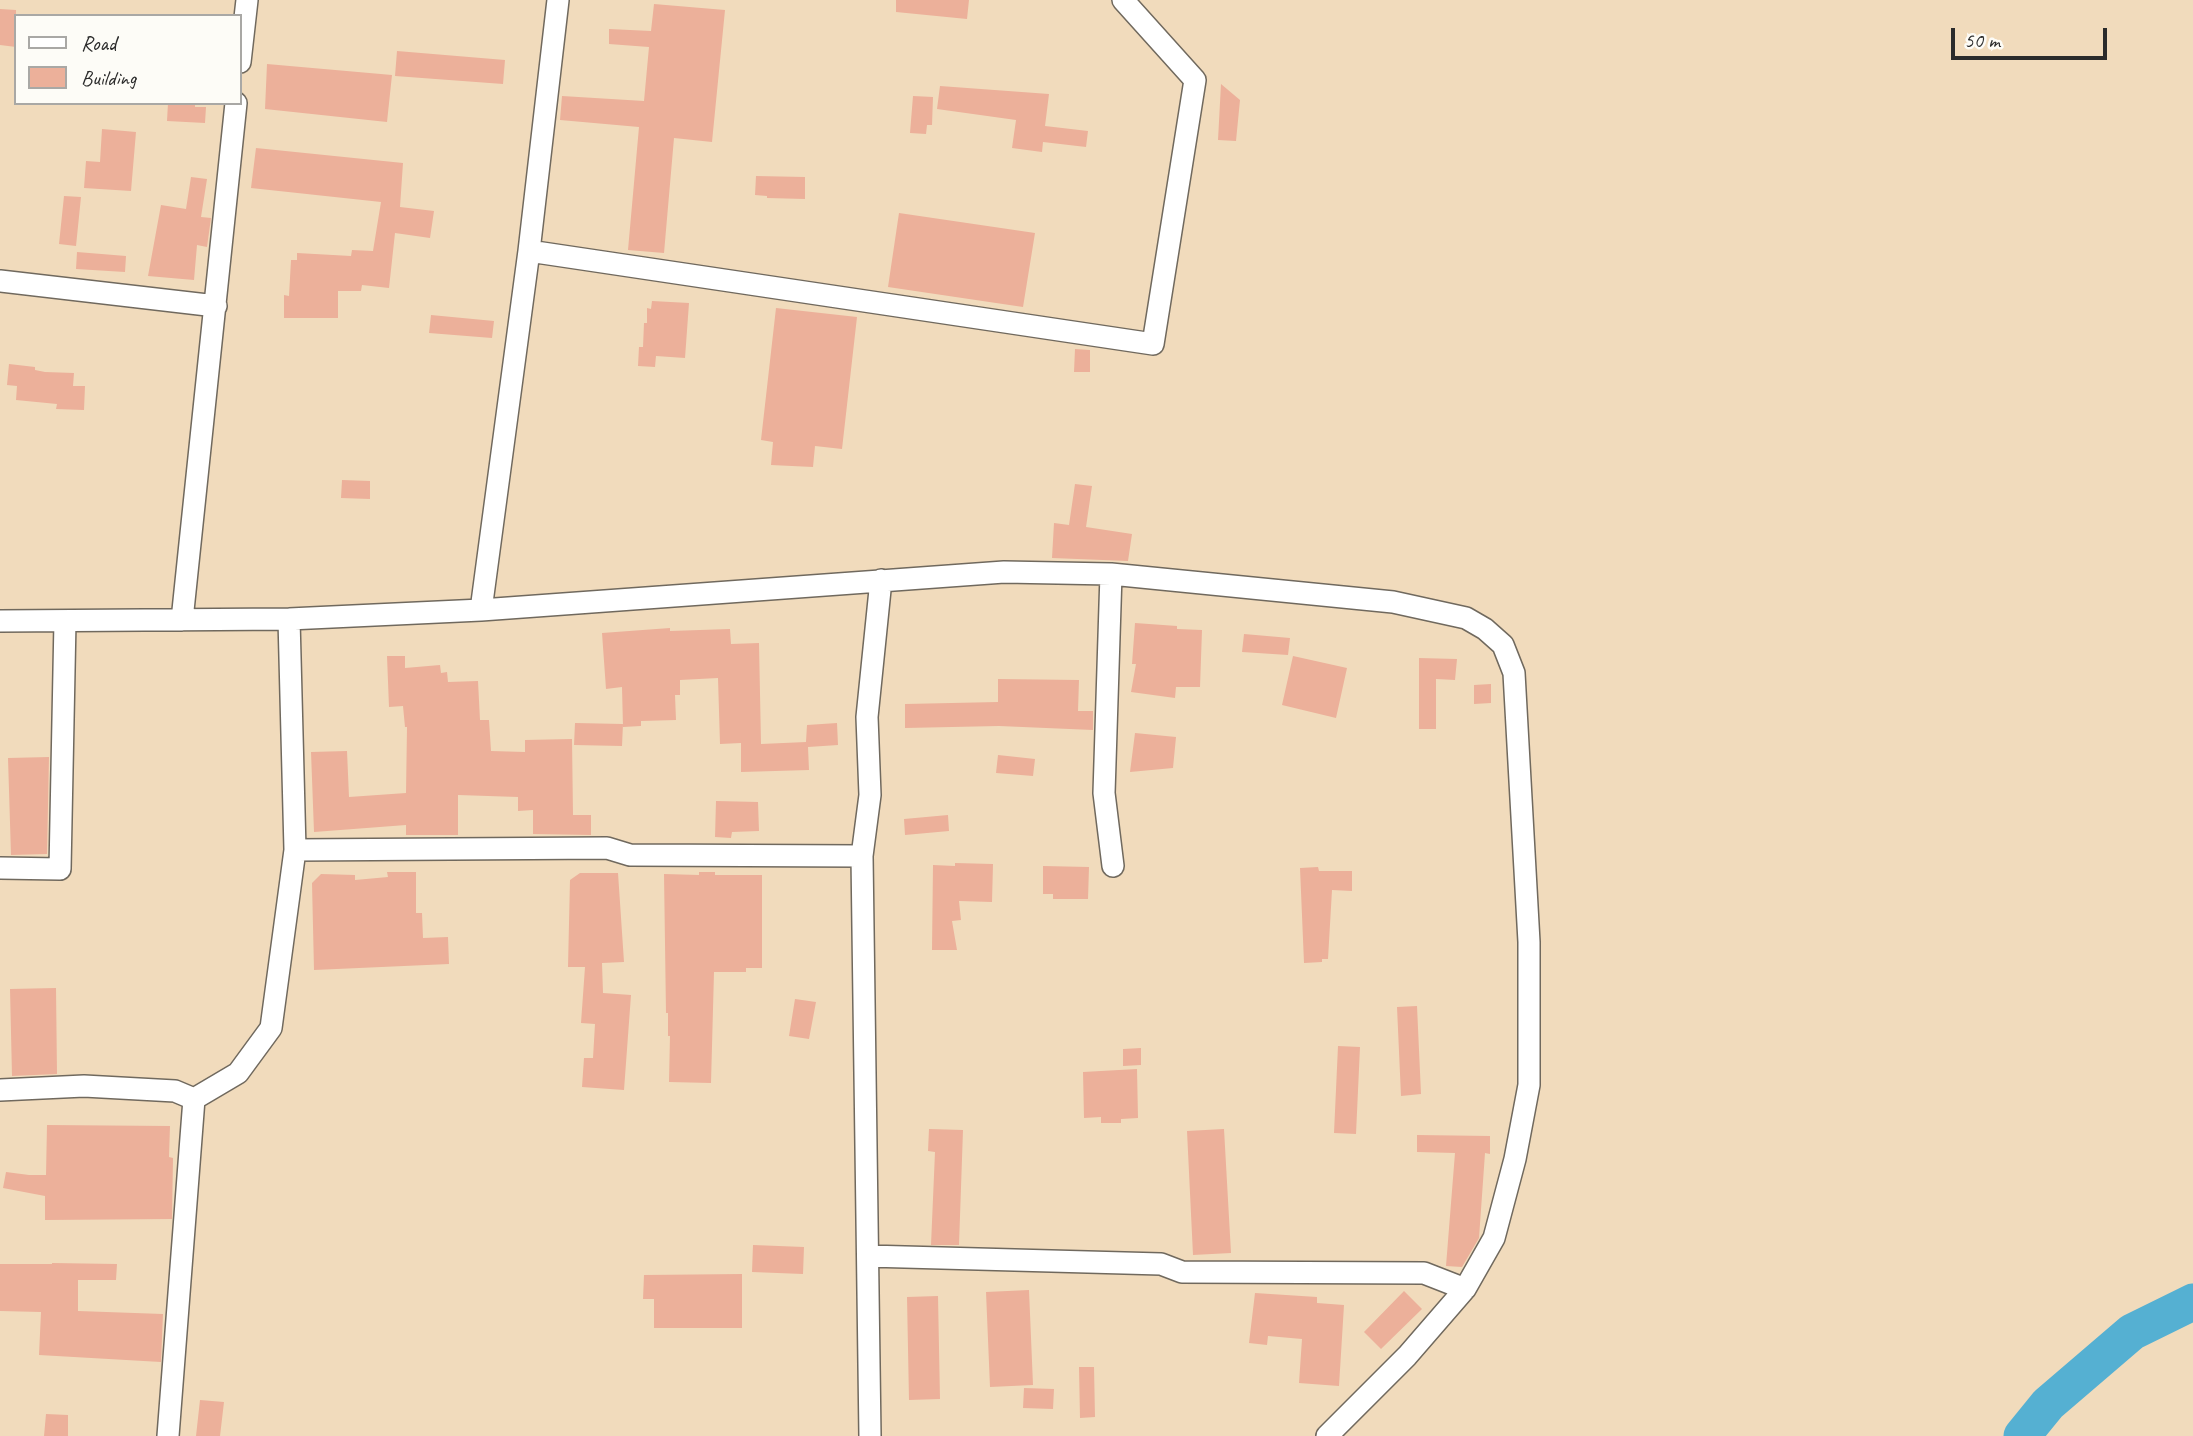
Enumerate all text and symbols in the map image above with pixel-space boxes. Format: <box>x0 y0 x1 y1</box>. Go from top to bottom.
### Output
legend <box>14 14 242 105</box>
scale bar <box>1955 14 2111 58</box>
text: 50 m <box>1964 27 2000 53</box>
text: Road <box>81 30 116 56</box>
text: Building <box>81 65 136 91</box>

